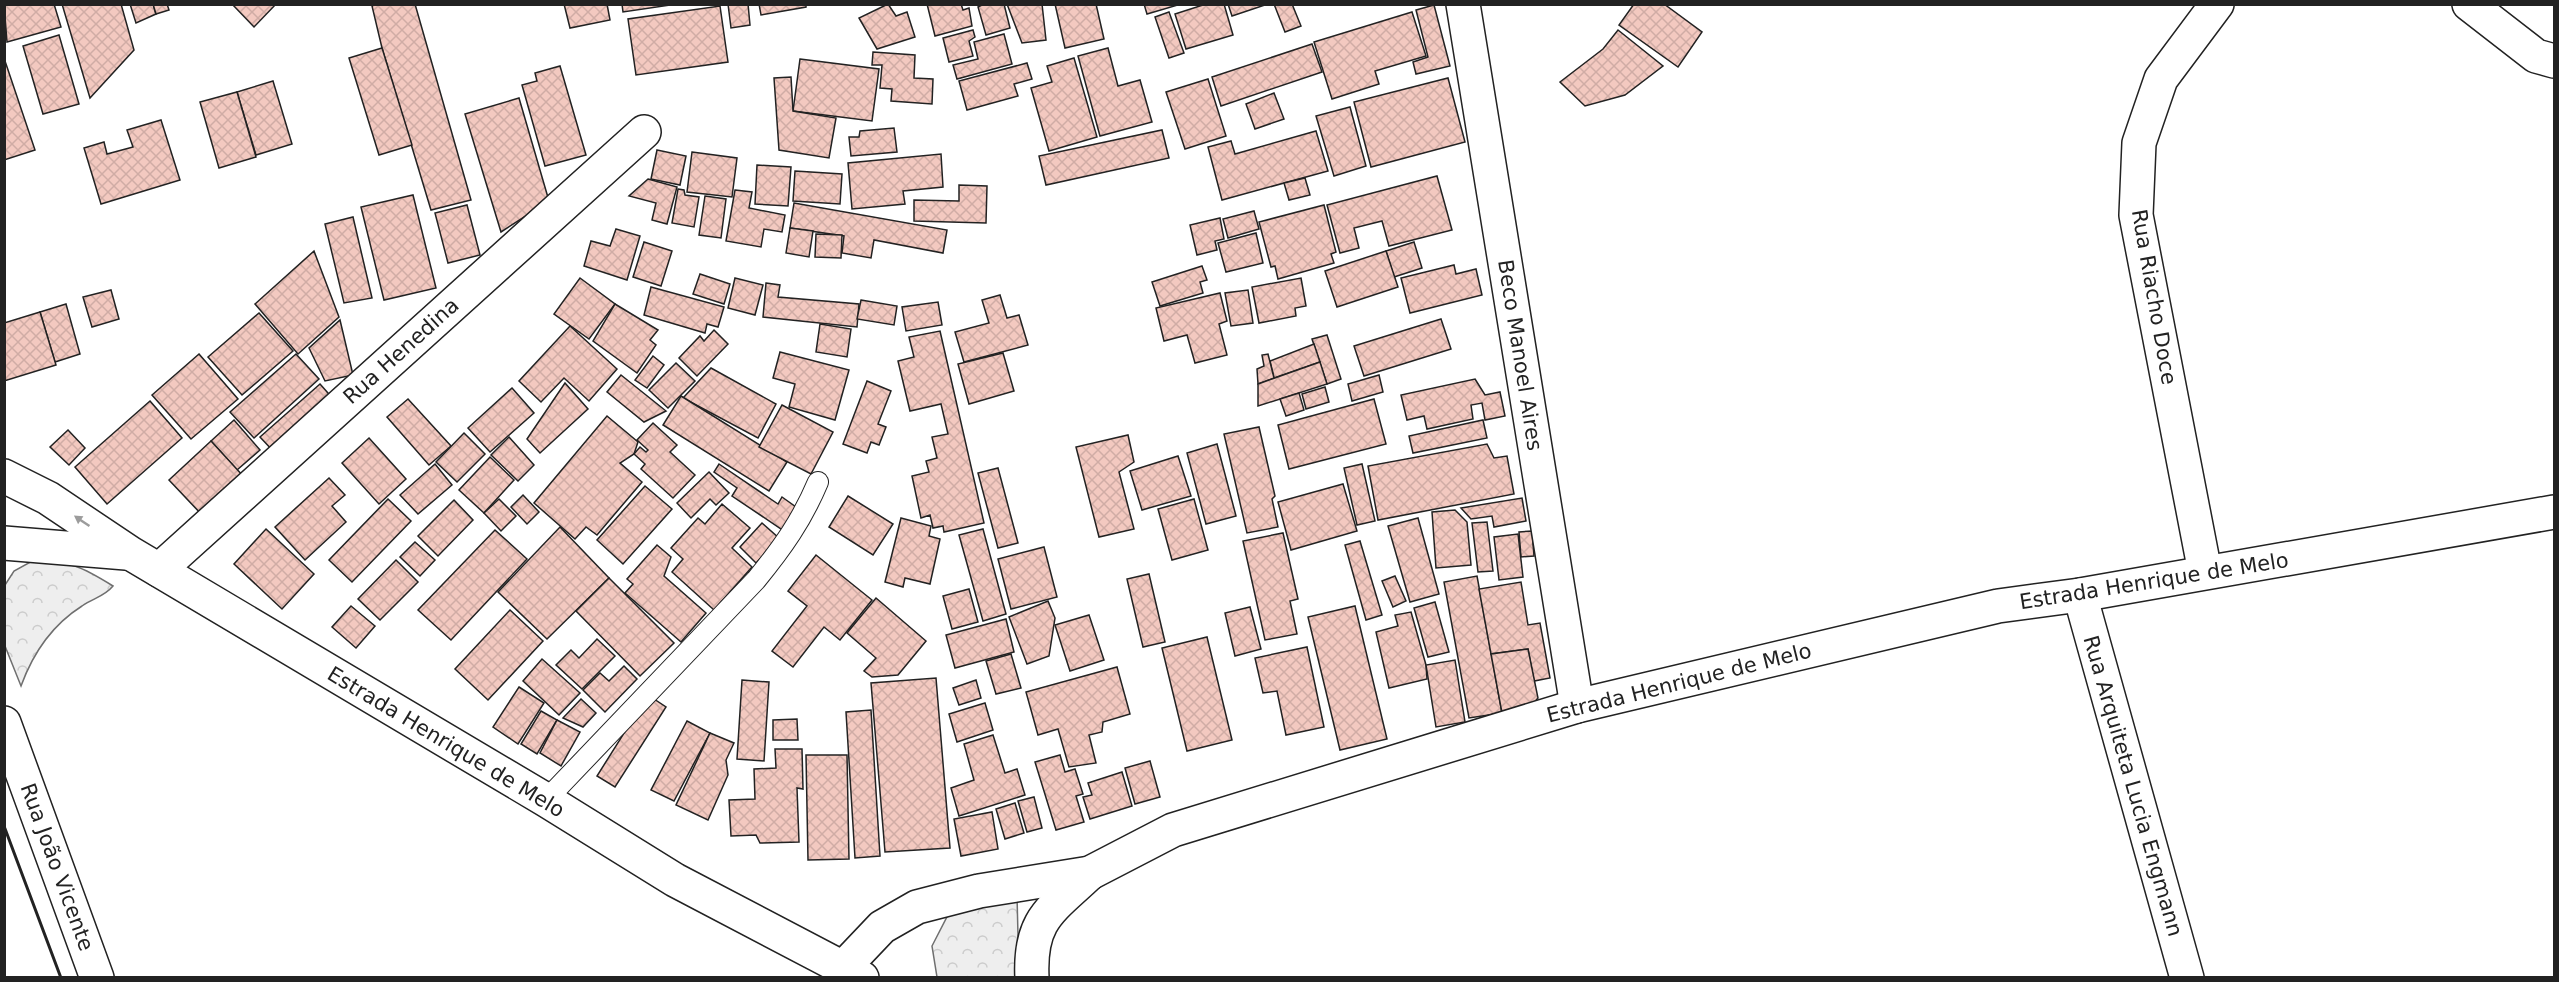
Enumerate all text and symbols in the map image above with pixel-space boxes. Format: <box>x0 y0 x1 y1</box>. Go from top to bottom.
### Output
street label: Rua Riacho Doce <box>2127 207 2181 387</box>
street label: Beco Manoel Aires <box>1493 258 1547 452</box>
street label: Rua Henedina <box>338 293 464 409</box>
one-way arrow <box>74 515 90 527</box>
street label: Estrada Henrique de Melo <box>2018 548 2290 614</box>
street label: Rua Arquiteta Lucia Engmann <box>2078 633 2188 939</box>
street label: Estrada Henrique de Melo <box>1544 638 1814 728</box>
street label: Estrada Henrique de Melo <box>323 662 569 822</box>
street label: Rua João Vicente <box>16 780 98 954</box>

